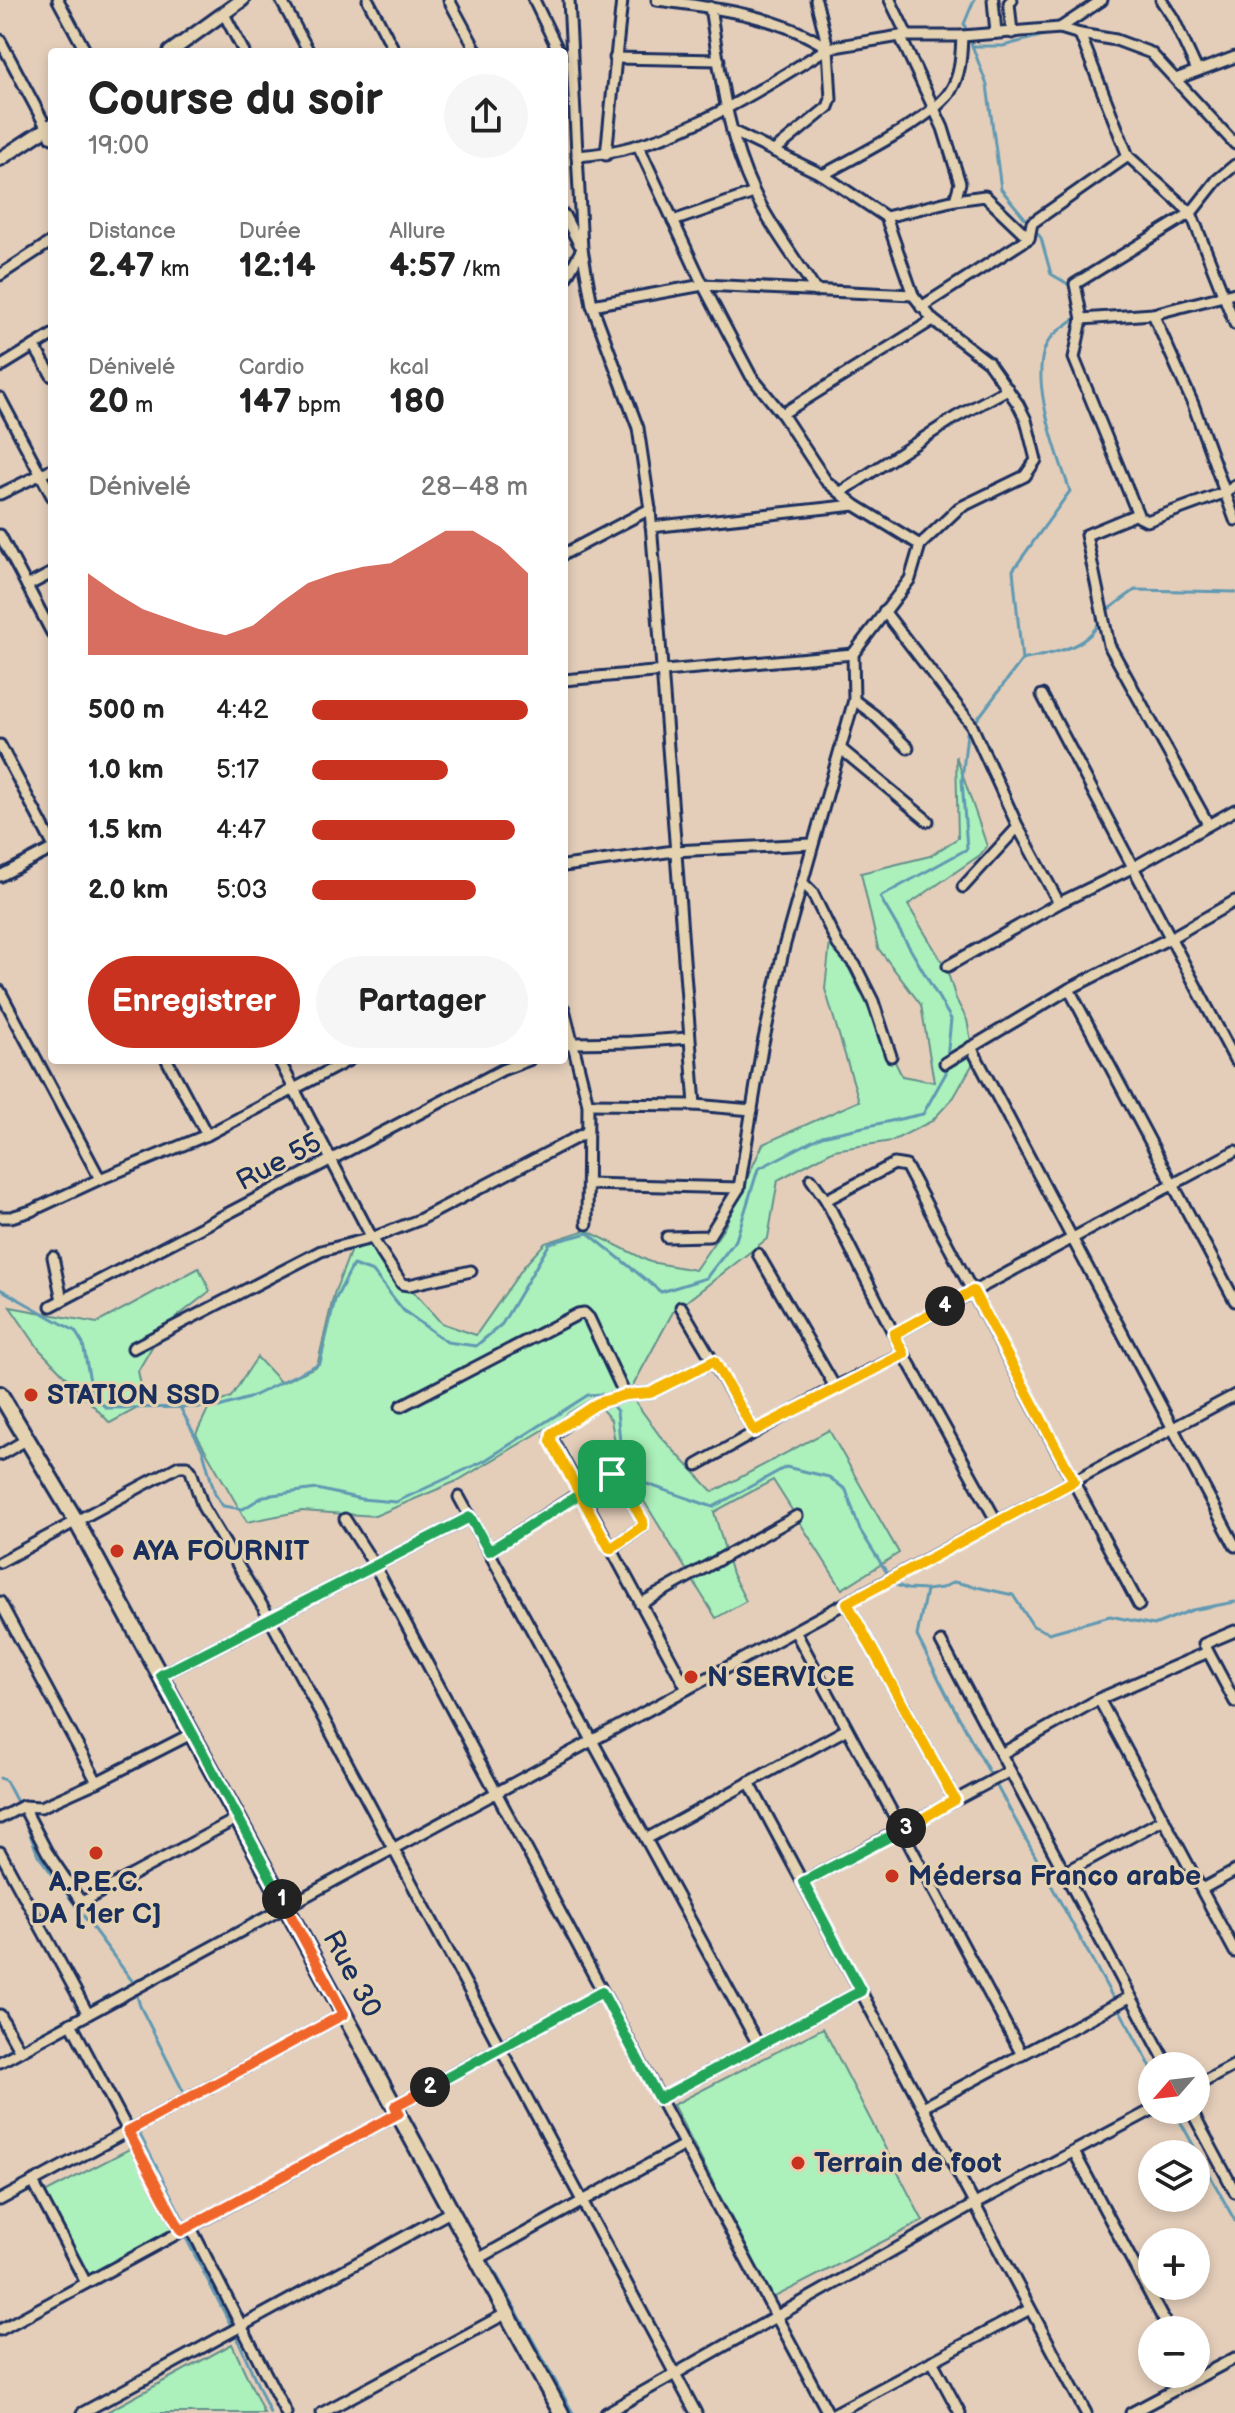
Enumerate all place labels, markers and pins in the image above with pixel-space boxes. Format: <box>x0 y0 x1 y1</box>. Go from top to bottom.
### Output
pin: 4 <box>925 1286 965 1326</box>
place label: STATION SSD <box>47 1379 220 1412</box>
marker: STATION SSD <box>22 1386 40 1404</box>
pin <box>578 1440 646 1508</box>
place label: AYA FOURNIT <box>132 1535 310 1568</box>
marker: AYA FOURNIT <box>108 1542 126 1560</box>
place label: N SERVICE <box>707 1661 854 1694</box>
marker: N SERVICE <box>682 1668 700 1686</box>
pin: 3 <box>886 1808 926 1848</box>
marker: A.P.E.C. DA [1er C] <box>87 1844 105 1862</box>
place label: Médersa Franco arabe <box>908 1860 1201 1893</box>
place label: A.P.E.C. DA [1er C] <box>30 1866 162 1931</box>
marker: Médersa Franco arabe <box>883 1867 901 1885</box>
pin: 1 <box>262 1879 302 1919</box>
pin: 2 <box>410 2067 450 2107</box>
place label: Terrain de foot <box>814 2147 1002 2180</box>
marker: Terrain de foot <box>789 2154 807 2172</box>

